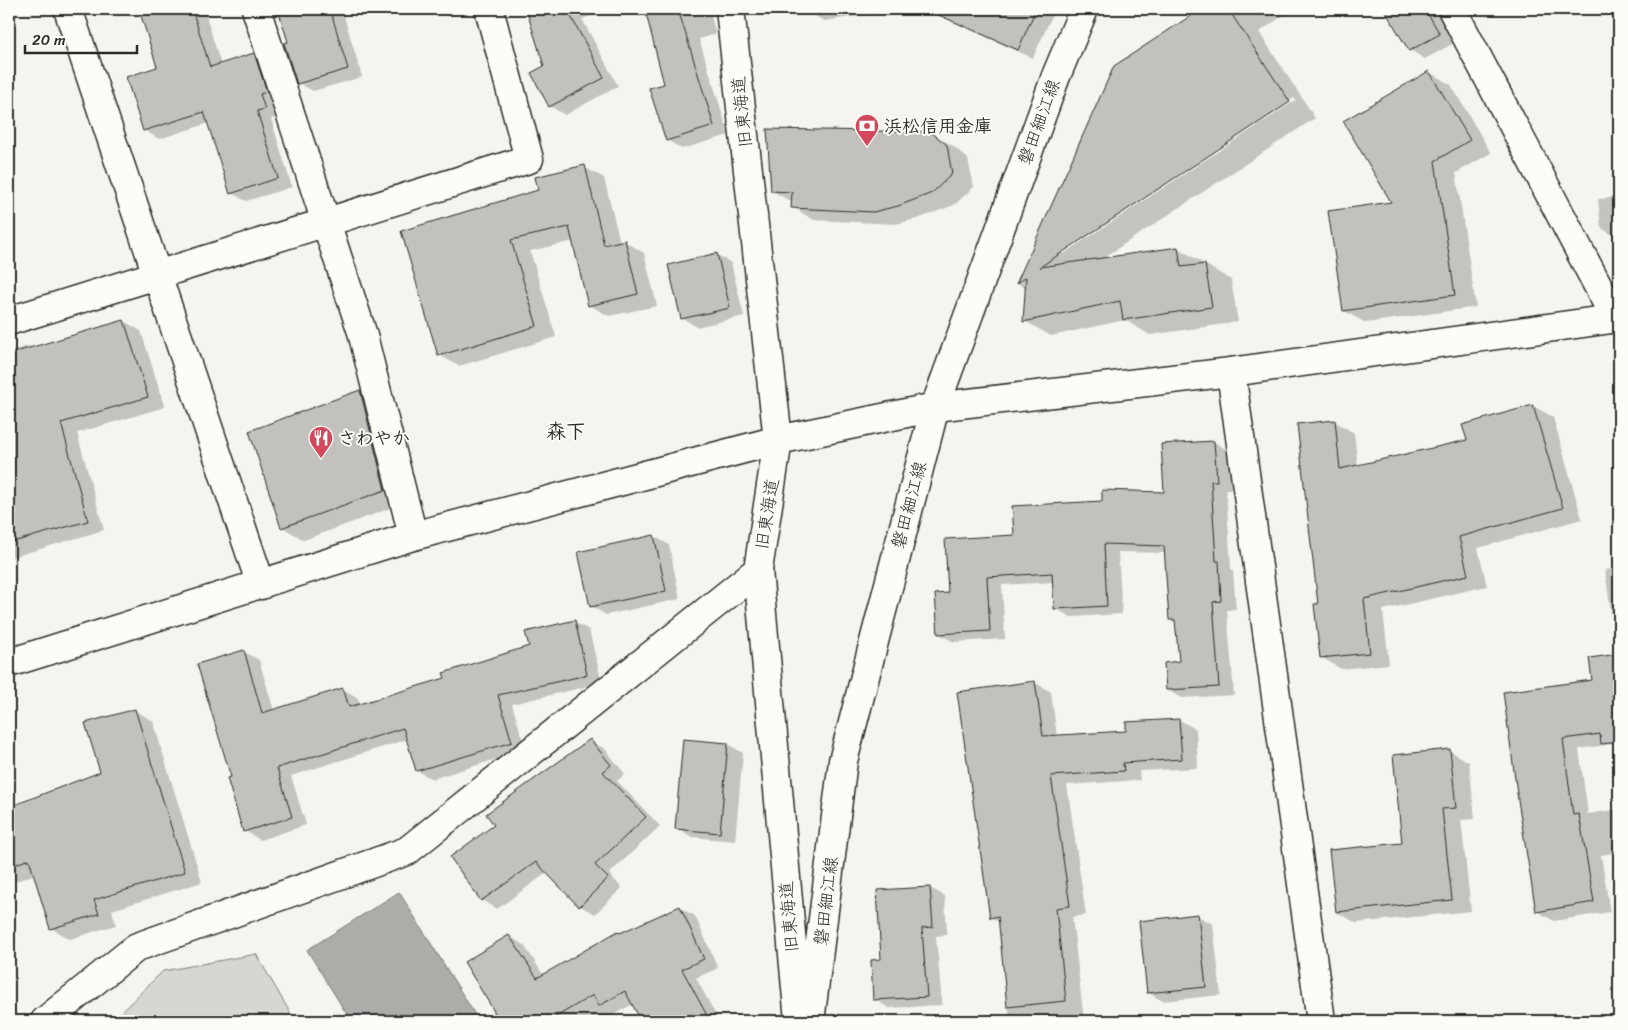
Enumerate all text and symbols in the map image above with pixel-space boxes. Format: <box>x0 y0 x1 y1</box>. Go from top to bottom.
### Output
scale bar <box>25 22 138 54</box>
text: 20 m <box>32 27 66 53</box>
street label: 磐田細江線 <box>1009 74 1069 170</box>
street label: 旧東海道 <box>722 75 762 149</box>
place label: 浜松信用金庫 <box>884 110 992 142</box>
bank icon: 浜松信用金庫 <box>854 113 880 147</box>
district label: 森下 <box>546 414 586 449</box>
place label: さわやか <box>338 422 410 454</box>
restaurant icon: さわやか <box>308 425 334 459</box>
street label: 磐田細江線 <box>882 457 936 553</box>
street label: 旧東海道 <box>746 476 788 552</box>
street label: 磐田細江線 <box>805 854 847 948</box>
street label: 旧東海道 <box>770 880 808 954</box>

